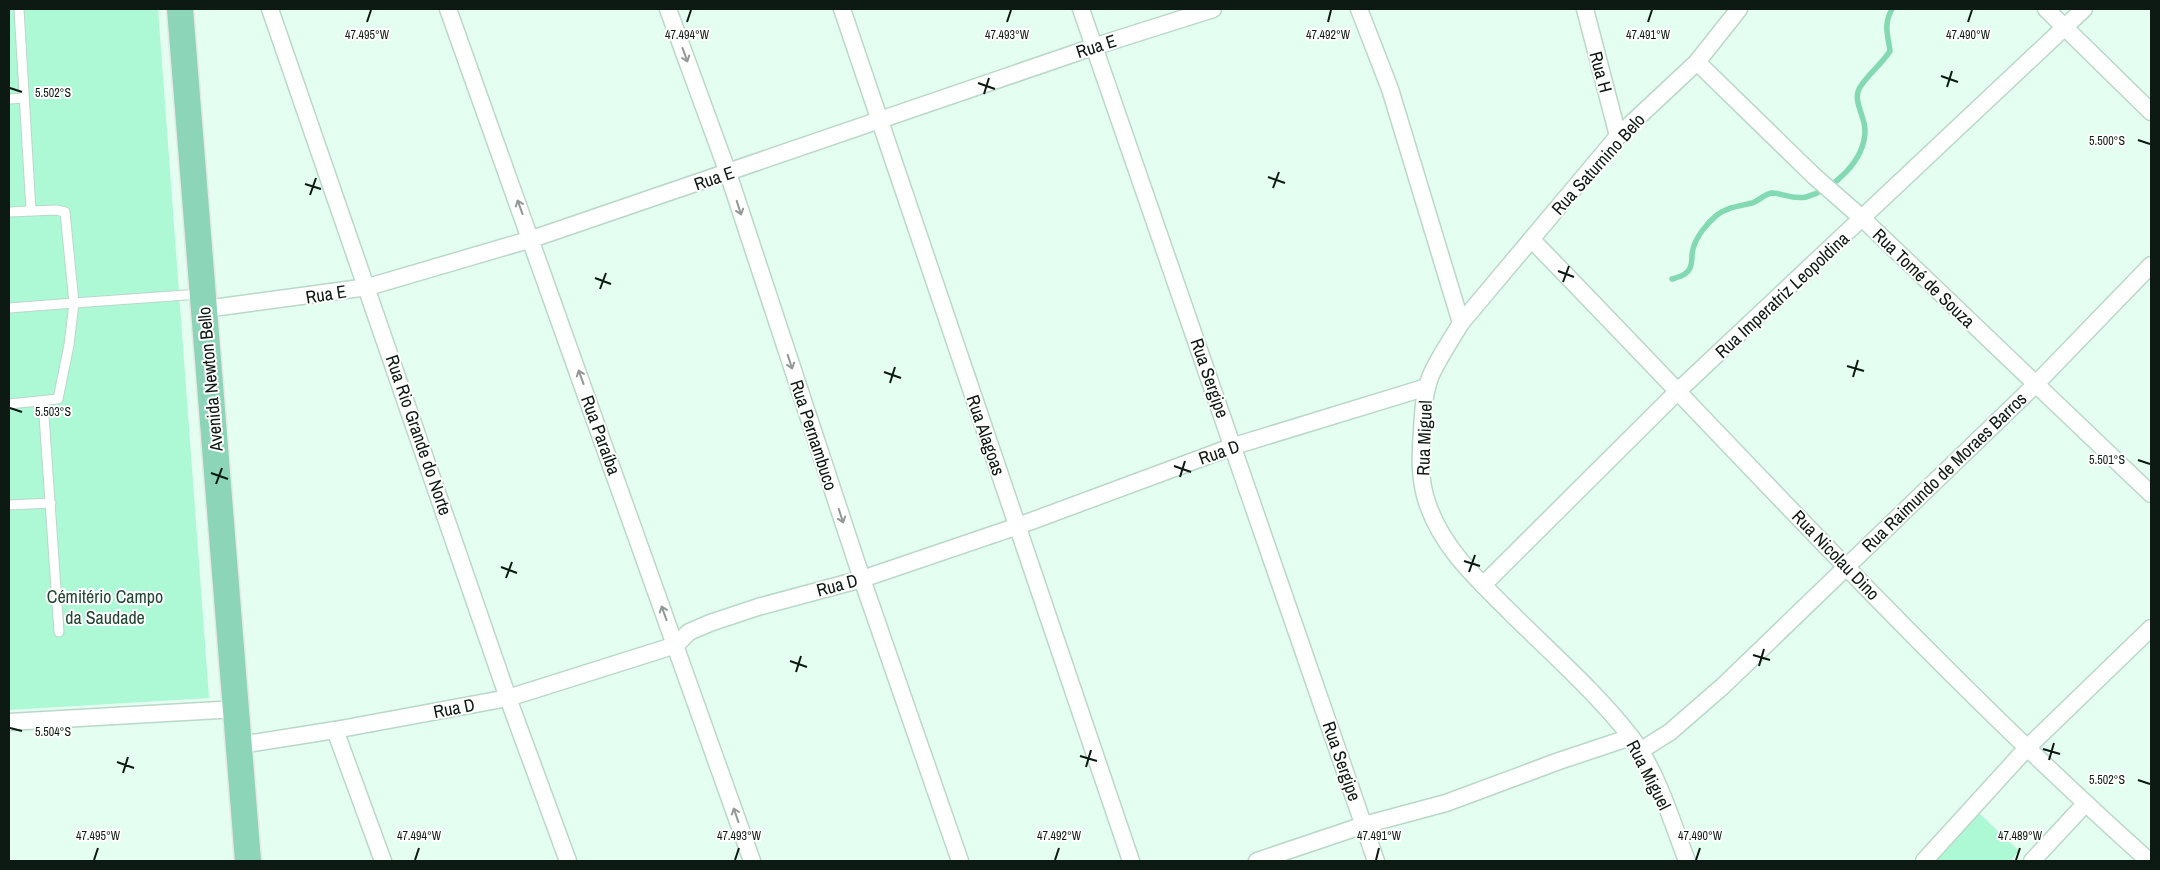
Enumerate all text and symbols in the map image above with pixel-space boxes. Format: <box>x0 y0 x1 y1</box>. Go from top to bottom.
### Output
text: 47.495°W <box>345 27 390 43</box>
text: 47.494°W <box>665 27 710 43</box>
text: 47.493°W <box>985 27 1030 43</box>
text: 47.492°W <box>1306 27 1351 43</box>
text: 47.491°W <box>1626 27 1671 43</box>
text: 47.490°W <box>1946 27 1991 43</box>
street label: Rua E <box>1073 28 1119 64</box>
one-way arrow <box>681 46 690 62</box>
street label: Rua H <box>1584 49 1618 95</box>
text: 5.502°S <box>35 85 71 101</box>
street label: Rua Saturnino Belo <box>1546 108 1650 220</box>
text: 5.500°S <box>2089 133 2125 149</box>
street label: Rua E <box>691 160 737 196</box>
one-way arrow <box>735 199 745 215</box>
one-way arrow <box>515 200 524 216</box>
street label: Rua Tomé de Souza <box>1867 223 1981 333</box>
street label: Rua Imperatriz Leopoldina <box>1710 226 1854 364</box>
street label: Rua E <box>304 278 348 310</box>
street label: Avenida Newton Bello <box>191 306 229 453</box>
street label: Rua Sergipe <box>1185 335 1235 421</box>
street label: Rua Rio Grande do Norte <box>380 351 458 519</box>
one-way arrow <box>786 354 796 370</box>
one-way arrow <box>576 370 585 385</box>
street label: Rua Pernambuco <box>784 377 844 493</box>
street label: Rua Raimundo de Moraes Barros <box>1856 386 2032 558</box>
street label: Rua Alagoas <box>961 391 1011 479</box>
street label: Rua Paraíba <box>575 392 627 478</box>
street label: Rua Miguel <box>1410 400 1438 476</box>
text: 5.503°S <box>35 404 71 420</box>
street label: Rua D <box>1195 433 1243 471</box>
text: 5.501°S <box>2089 452 2125 468</box>
street label: Rua Nicolau Dino <box>1787 504 1885 606</box>
one-way arrow <box>837 508 846 524</box>
street label: Rua D <box>814 568 860 602</box>
park label: Cémitério Campo da Saudade <box>47 584 163 630</box>
one-way arrow <box>659 605 668 621</box>
street label: Rua D <box>431 692 477 724</box>
street label: Rua Sergipe <box>1317 718 1367 804</box>
text: 5.504°S <box>35 724 71 740</box>
street label: Rua Miguel <box>1621 736 1677 814</box>
text: 5.502°S <box>2089 772 2125 788</box>
one-way arrow <box>731 808 740 824</box>
text: 47.495°W <box>76 828 121 844</box>
text: 47.494°W <box>397 828 442 844</box>
text: 47.493°W <box>717 828 762 844</box>
text: 47.492°W <box>1037 828 1082 844</box>
text: 47.491°W <box>1357 828 1402 844</box>
text: 47.490°W <box>1678 828 1723 844</box>
text: 47.489°W <box>1998 828 2043 844</box>

